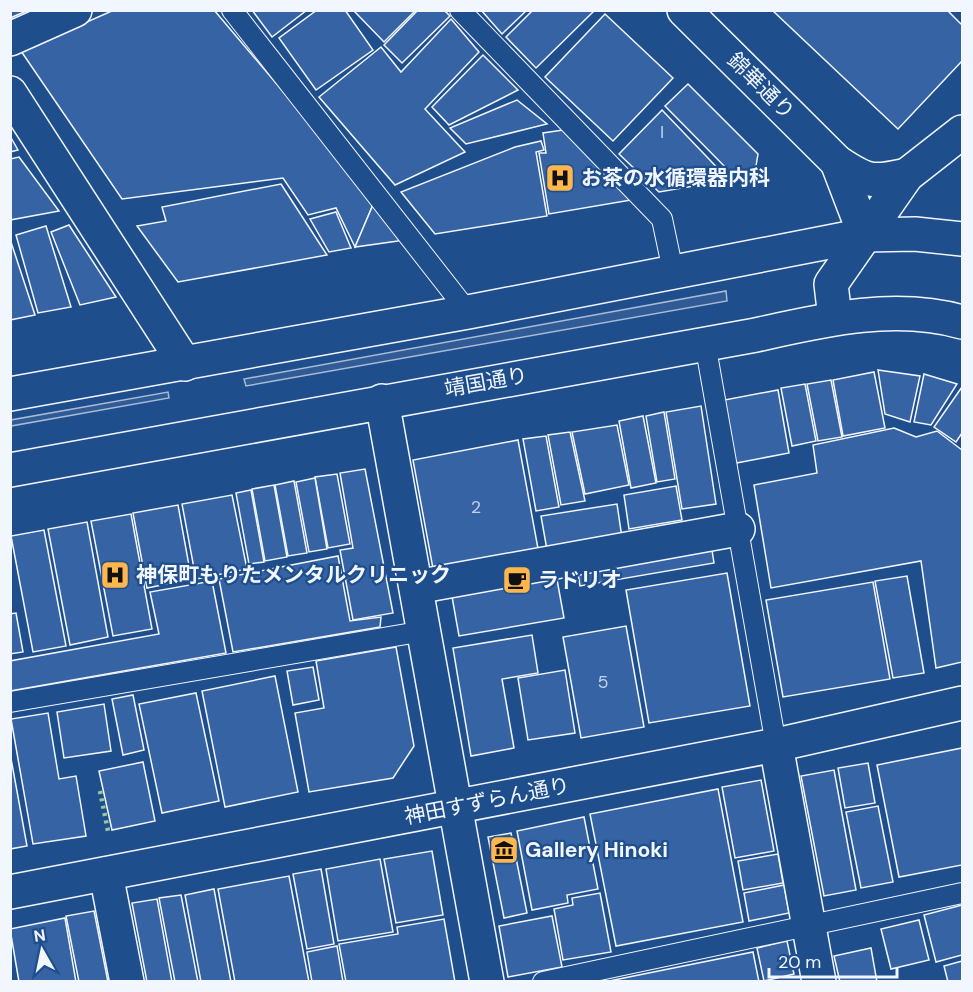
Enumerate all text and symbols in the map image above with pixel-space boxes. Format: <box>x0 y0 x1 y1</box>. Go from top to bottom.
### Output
street label: 錦華通り <box>721 46 801 126</box>
house number: I <box>660 120 664 144</box>
hospital icon: お茶の水循環器内科 <box>544 162 576 194</box>
place label: お茶の水循環器内科 <box>581 164 770 192</box>
street label: 靖国通り <box>442 361 530 403</box>
house number: 2 <box>471 495 481 519</box>
hospital icon: 神保町もりたメンタルクリニック <box>99 559 131 591</box>
place label: 神保町もりたメンタルクリニック <box>136 561 451 589</box>
cafe icon: ラドリオ <box>501 564 533 596</box>
place label: ラドリオ <box>538 566 622 594</box>
house number: 5 <box>598 670 608 694</box>
street label: 神田すずらん通り <box>402 771 572 831</box>
museum icon: Gallery Hinoki <box>488 834 520 866</box>
place label: Gallery Hinoki <box>525 836 668 864</box>
north arrow <box>12 920 72 980</box>
text: N <box>32 924 47 947</box>
scale bar <box>769 941 896 979</box>
text: 20 m <box>778 950 821 974</box>

